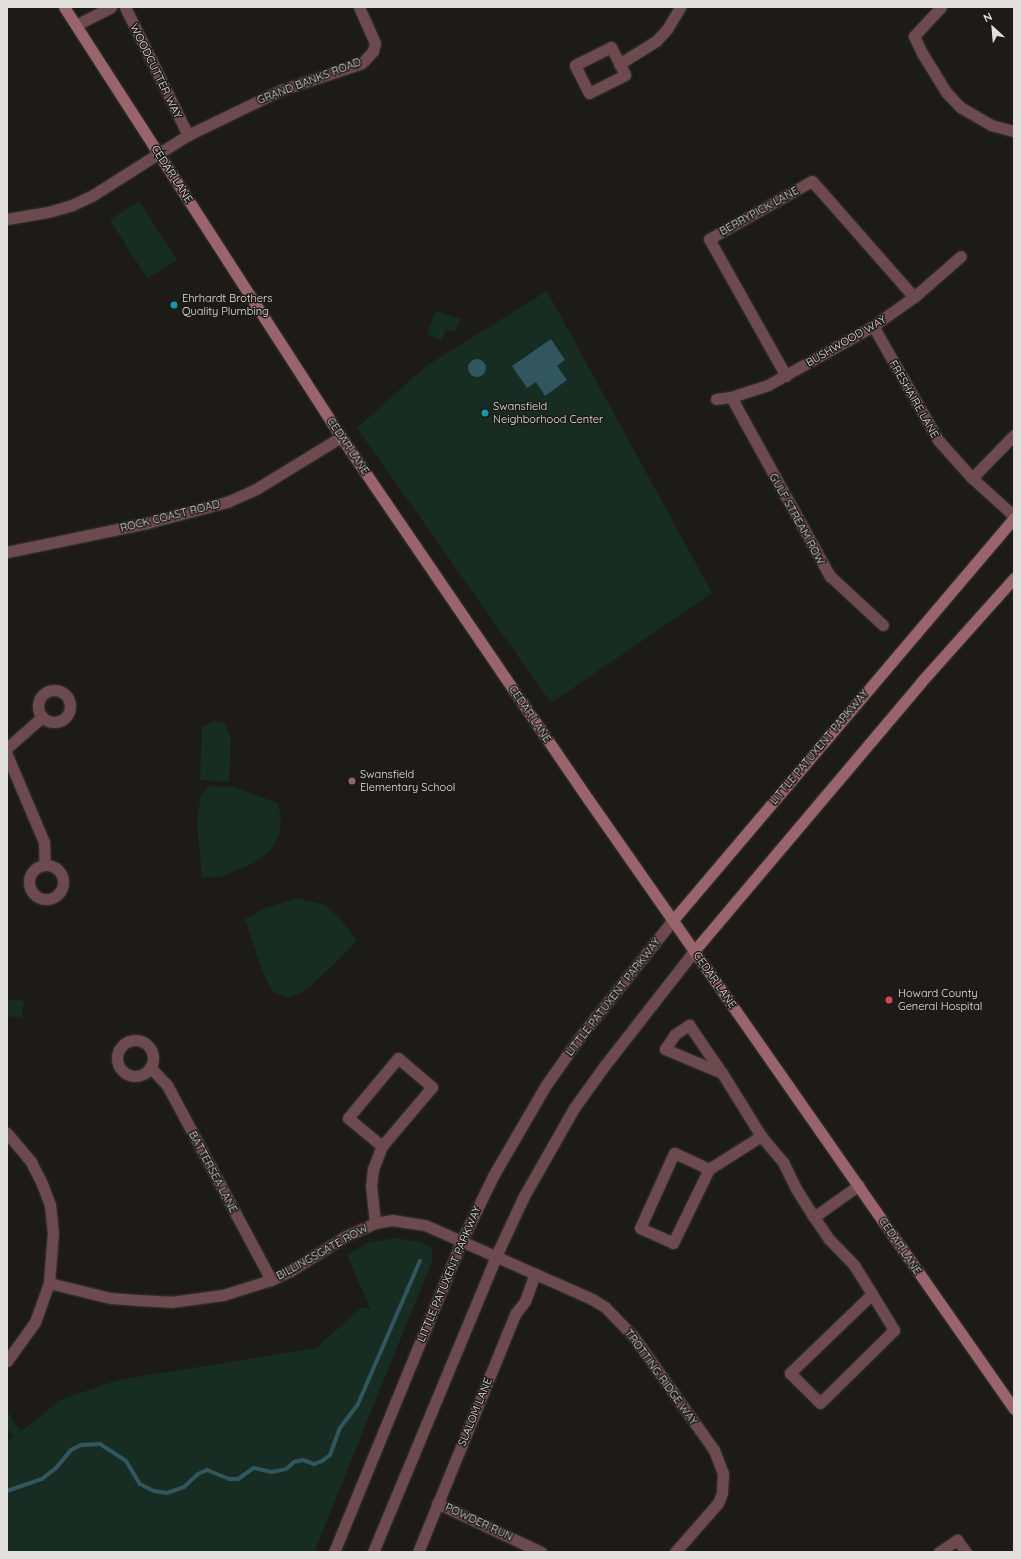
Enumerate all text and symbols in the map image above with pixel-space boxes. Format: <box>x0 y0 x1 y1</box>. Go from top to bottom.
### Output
north arrow <box>973 8 1013 48</box>
text: N <box>981 9 994 25</box>
street label: WOODCUTTER WAY <box>127 21 185 121</box>
street label: GRAND BANKS ROAD <box>255 55 363 107</box>
street label: CEDAR LANE <box>148 143 196 205</box>
street label: BERRYPICK LANE <box>717 184 801 238</box>
place label: Ehrhardt Brothers Quality Plumbing <box>182 292 272 318</box>
marker: Ehrhardt Brothers Quality Plumbing <box>169 300 179 310</box>
street label: BUSHWOOD WAY <box>804 313 888 369</box>
street label: FRESHAIRE LANE <box>886 358 942 440</box>
place label: Swansfield Neighborhood Center <box>493 400 603 426</box>
marker: Swansfield Neighborhood Center <box>480 408 490 418</box>
street label: CEDAR LANE <box>324 415 372 477</box>
street label: GULF STREAM ROW <box>766 471 828 567</box>
street label: ROCK COAST ROAD <box>119 497 221 535</box>
street label: CEDAR LANE <box>506 683 554 745</box>
street label: LITTLE PATUXENT PARKWAY <box>767 687 871 807</box>
place label: Swansfield Elementary School <box>360 768 455 794</box>
marker: Swansfield Elementary School <box>347 776 357 786</box>
street label: LITTLE PATUXENT PARKWAY <box>563 935 663 1059</box>
street label: CEDAR LANE <box>691 949 739 1011</box>
place label: Howard County General Hospital <box>898 987 982 1013</box>
marker: Howard County General Hospital <box>883 994 895 1006</box>
street label: BATTERSEA LANE <box>186 1129 240 1215</box>
street label: LITTLE PATUXENT PARKWAY <box>414 1204 484 1344</box>
street label: CEDAR LANE <box>876 1215 924 1277</box>
street label: BILLINGSGATE ROW <box>274 1221 370 1283</box>
street label: TROTTING RIDGE WAY <box>622 1327 700 1427</box>
street label: SLALOM LANE <box>455 1376 495 1448</box>
street label: POWDER RUN <box>443 1501 515 1543</box>

